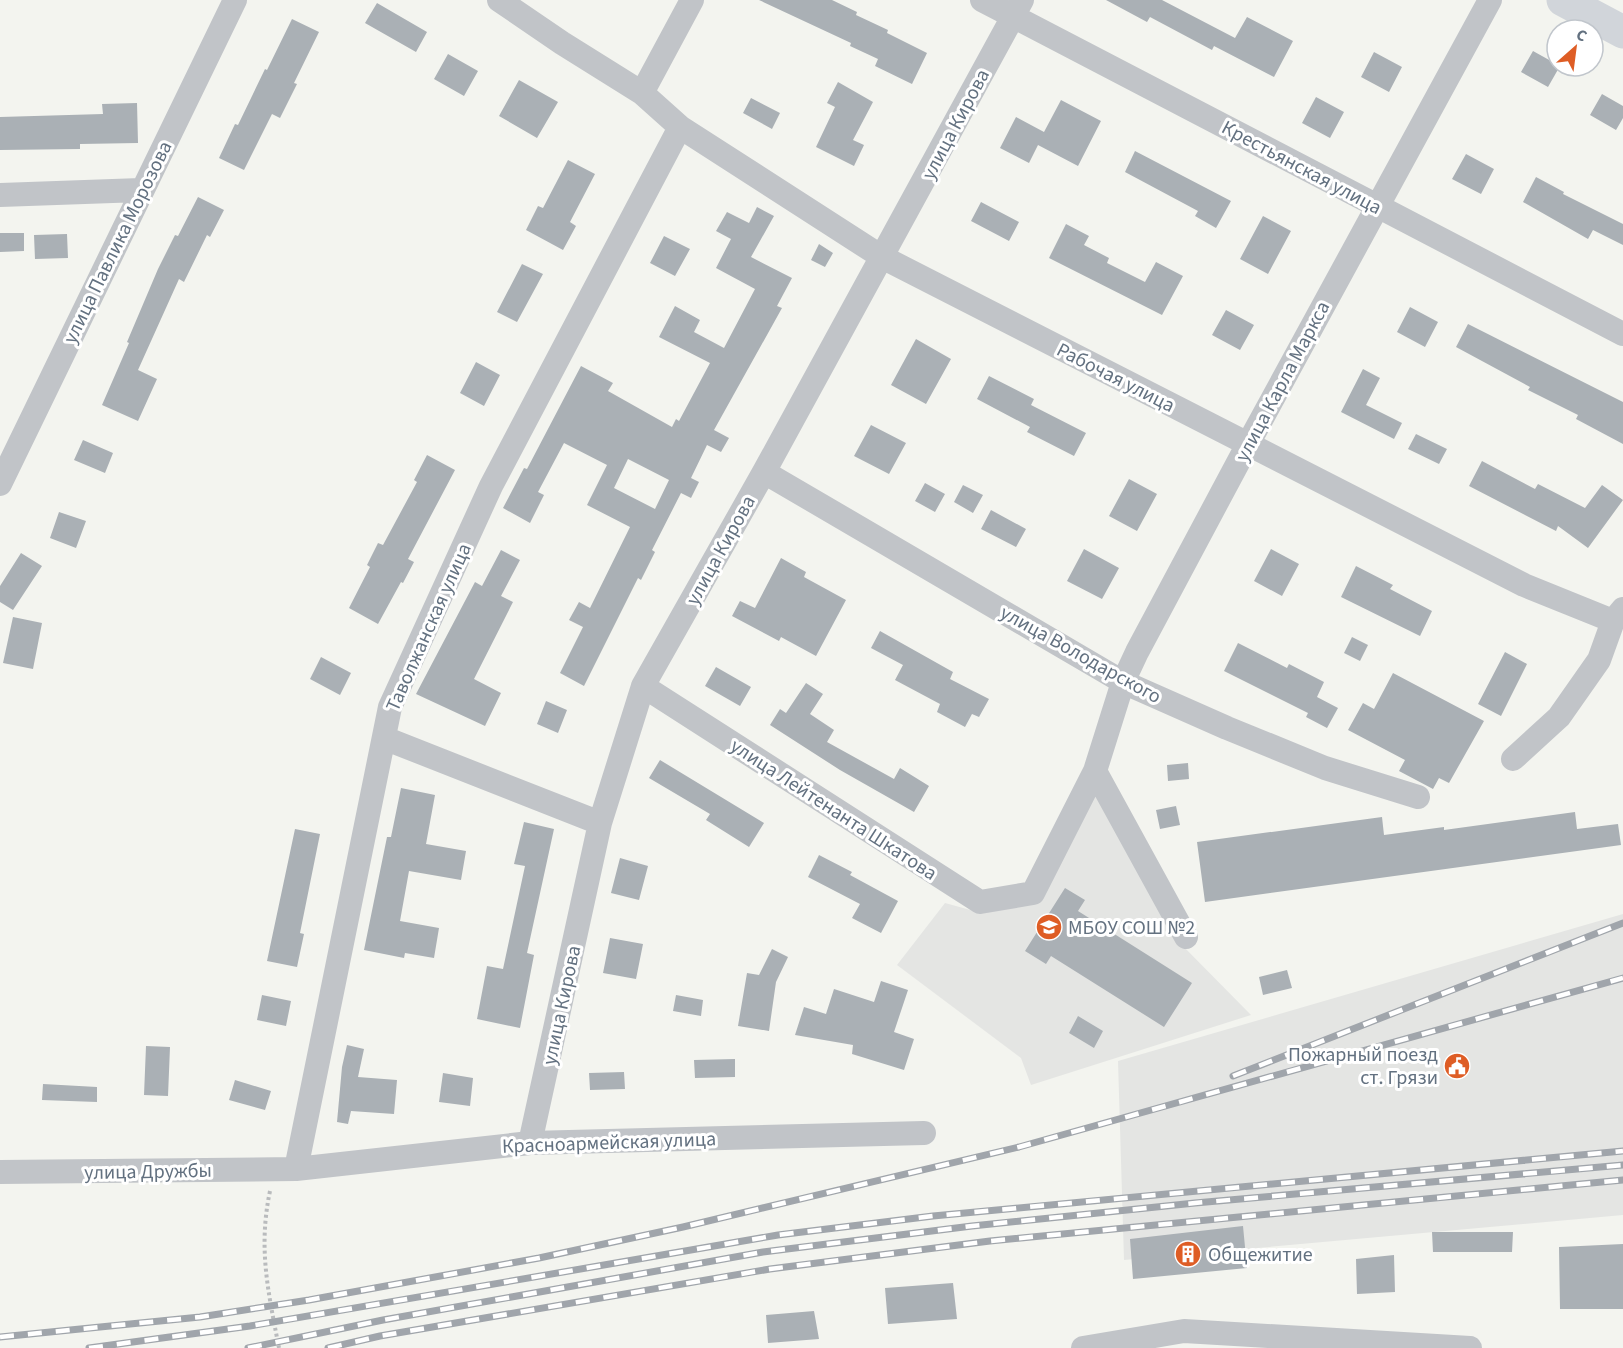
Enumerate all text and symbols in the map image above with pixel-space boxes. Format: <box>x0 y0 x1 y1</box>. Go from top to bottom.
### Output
north arrow <box>1545 18 1605 78</box>
text: С <box>1572 24 1591 48</box>
street label: улица Кирова <box>915 64 997 185</box>
street label: Крестьянская улица <box>1217 114 1386 222</box>
street label: улица Павлика Морозова <box>57 136 179 349</box>
street label: улица Карла Маркса <box>1229 296 1337 467</box>
street label: Рабочая улица <box>1052 336 1180 420</box>
street label: улица Кирова <box>679 491 763 610</box>
street label: Таволжанская улица <box>379 539 479 716</box>
street label: улица Володарского <box>995 599 1166 711</box>
street label: улица Лейтенанта Шкатова <box>725 732 942 887</box>
school or university icon: МБОУ СОШ №2 <box>1034 912 1064 942</box>
place label: МБОУ СОШ №2 <box>1068 914 1195 942</box>
street label: улица Кирова <box>536 943 588 1068</box>
place label: Пожарный поезд ст. Грязи <box>1288 1041 1438 1092</box>
public building icon: Пожарный поезд ст. Грязи <box>1442 1051 1472 1081</box>
street label: Красноармейская улица <box>502 1125 717 1161</box>
street label: улица Дружбы <box>84 1157 212 1187</box>
building icon: Общежитие <box>1173 1239 1203 1269</box>
place label: Общежитие <box>1208 1241 1313 1269</box>

